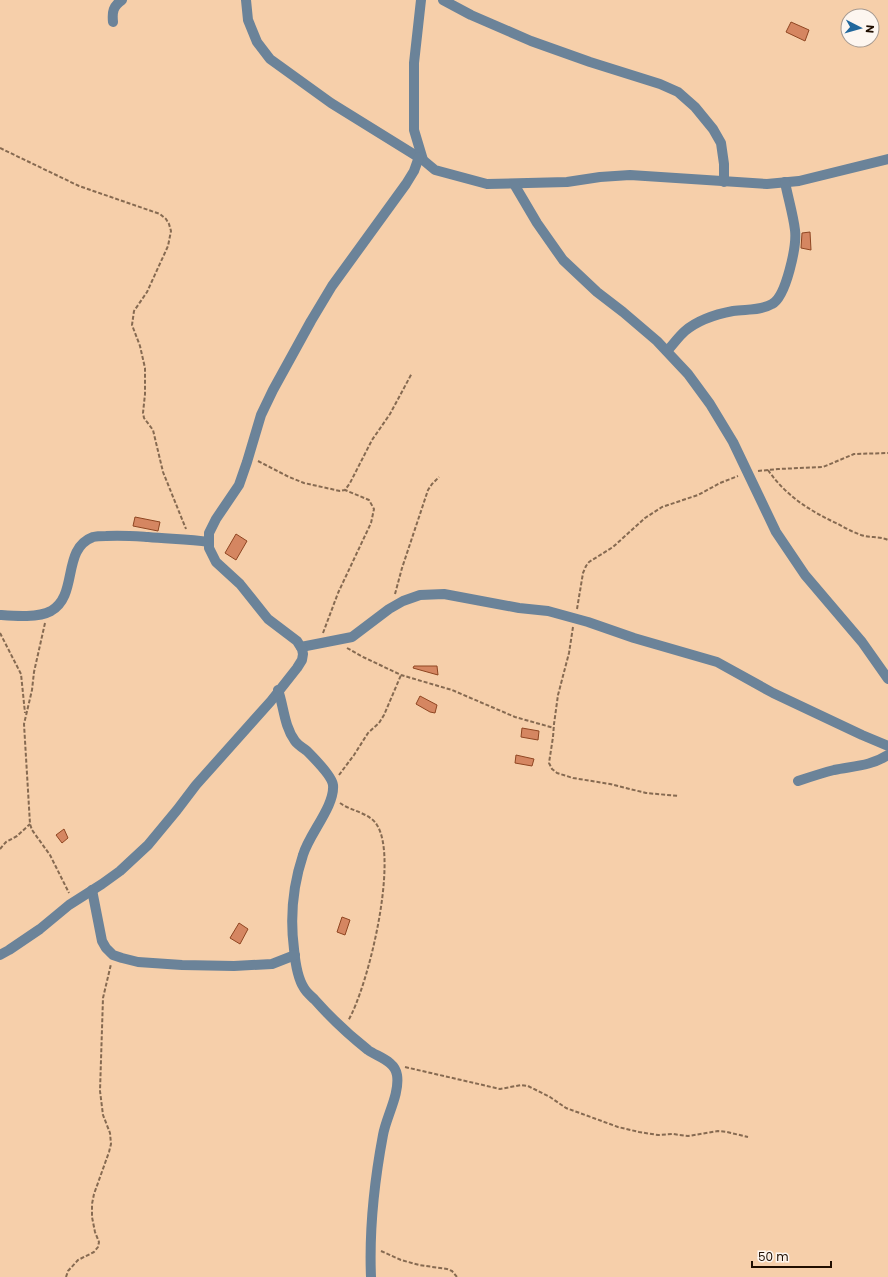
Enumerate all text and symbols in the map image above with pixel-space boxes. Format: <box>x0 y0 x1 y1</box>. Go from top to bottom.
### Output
north arrow <box>840 8 880 48</box>
text: N <box>862 24 878 34</box>
scale bar <box>752 1243 831 1269</box>
text: 50 m <box>758 1248 789 1265</box>

